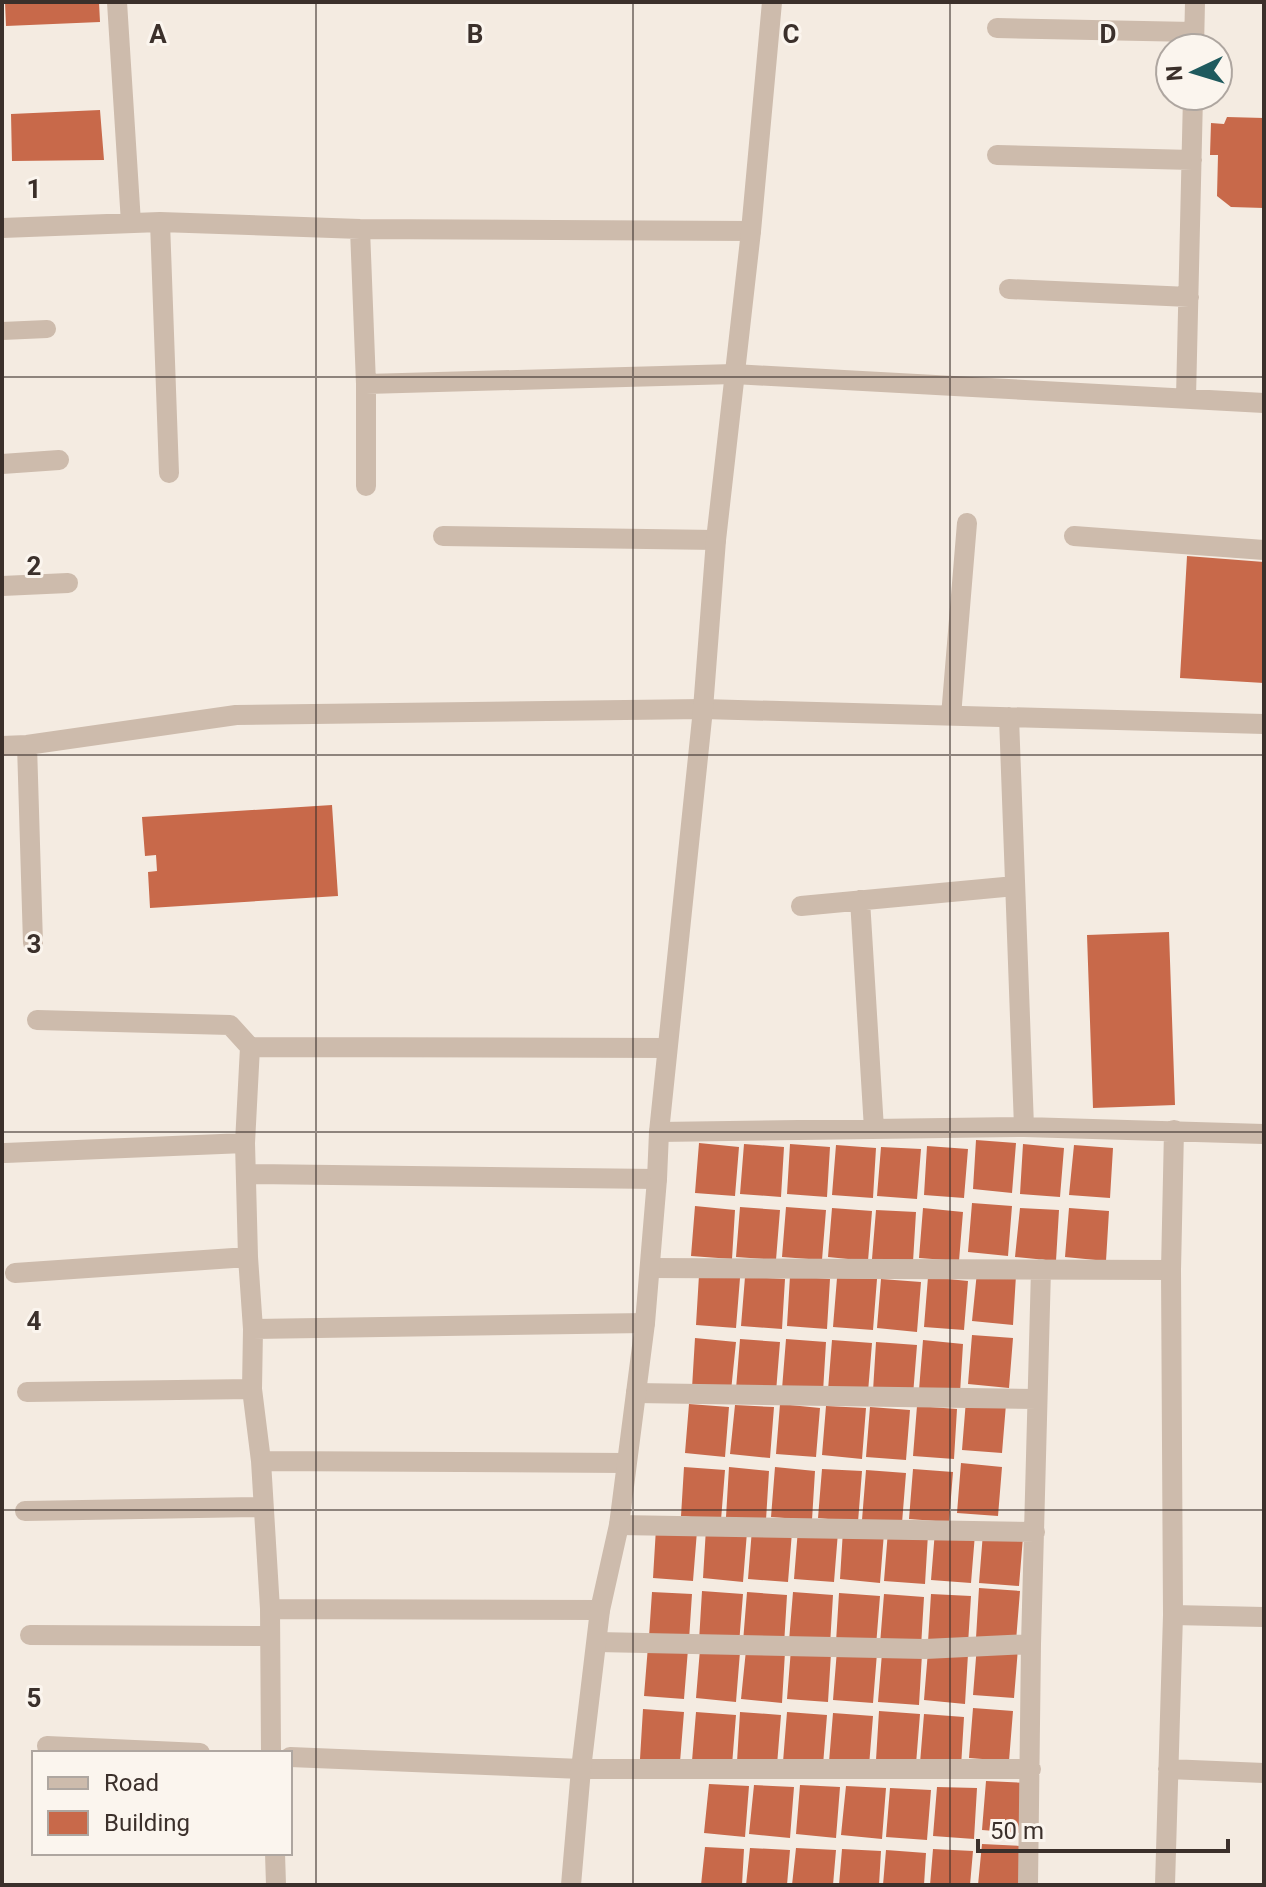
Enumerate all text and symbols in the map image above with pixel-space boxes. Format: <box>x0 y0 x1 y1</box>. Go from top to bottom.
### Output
text: A <box>149 19 167 49</box>
text: B <box>467 19 483 49</box>
text: C <box>782 19 800 49</box>
text: D <box>1100 19 1116 49</box>
north arrow <box>1154 32 1234 112</box>
text: N <box>1162 65 1188 82</box>
text: 1 <box>27 174 41 204</box>
text: 2 <box>27 551 41 581</box>
text: 3 <box>27 929 41 959</box>
text: 4 <box>27 1306 42 1336</box>
text: 5 <box>27 1683 41 1713</box>
legend <box>32 1751 292 1855</box>
text: Road <box>104 1769 159 1797</box>
scale bar <box>978 1803 1228 1853</box>
text: Building <box>104 1809 190 1837</box>
text: 50 m <box>990 1817 1044 1845</box>

